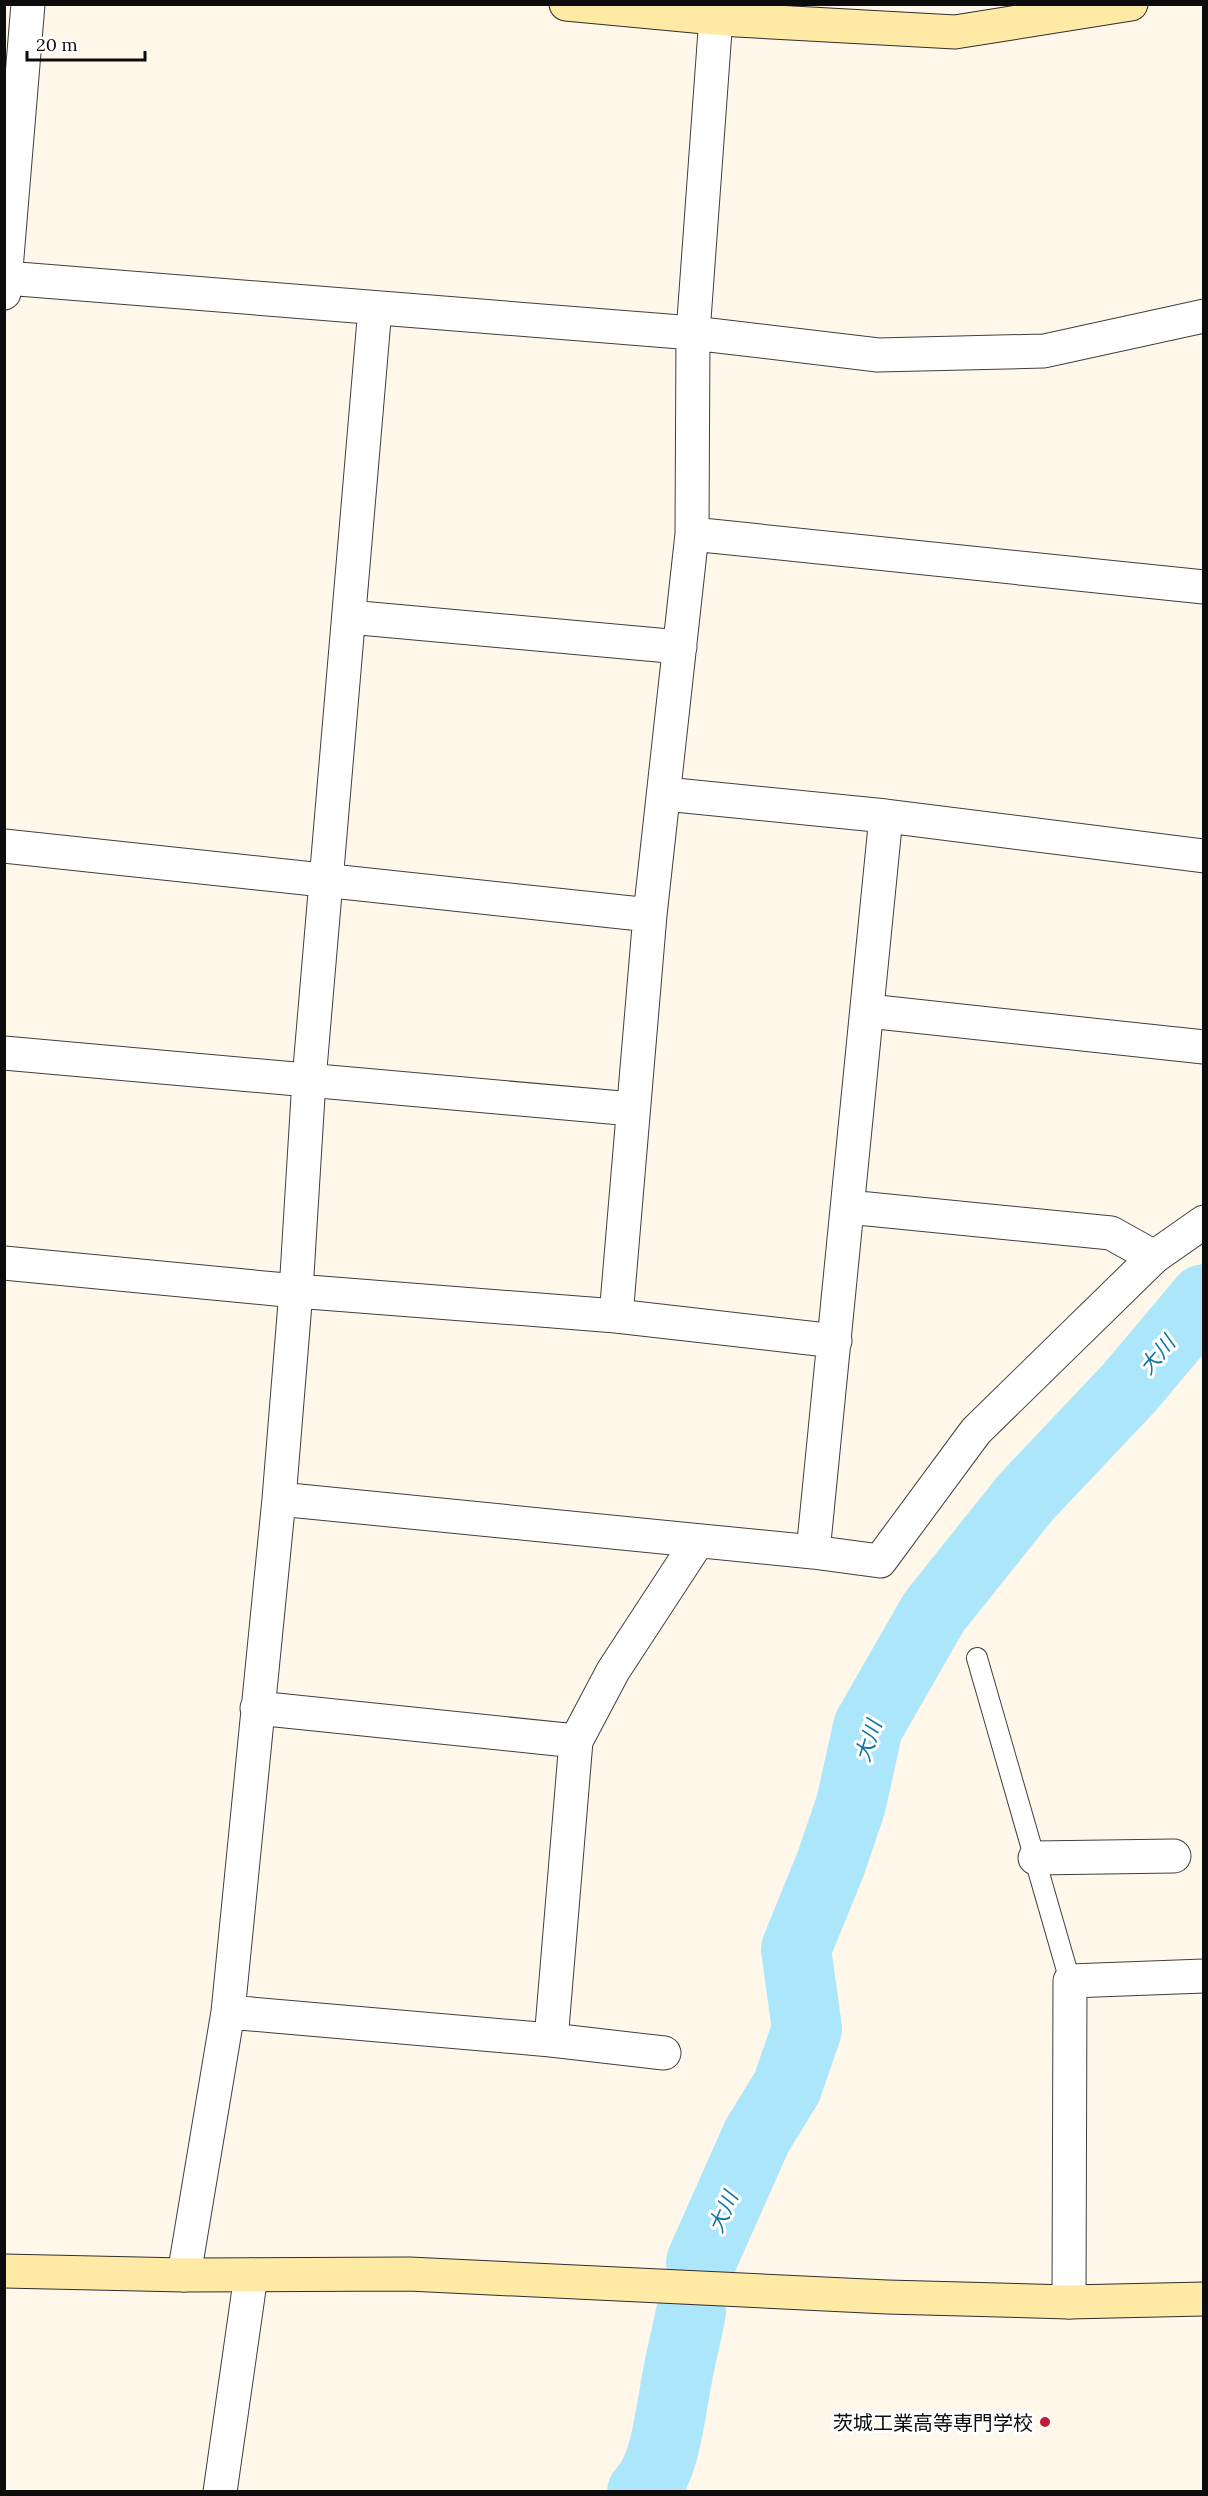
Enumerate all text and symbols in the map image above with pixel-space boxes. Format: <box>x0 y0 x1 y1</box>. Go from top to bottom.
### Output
scale bar <box>27 24 146 62</box>
text: 20 m <box>36 33 78 56</box>
water label: 大川 <box>1133 1329 1182 1380</box>
water label: 大川 <box>849 1715 888 1765</box>
water label: 大川 <box>702 2185 745 2237</box>
place label: 茨城工業高等専門学校 <box>833 2410 1033 2435</box>
marker: 茨城工業高等専門学校 <box>1038 2415 1052 2429</box>

